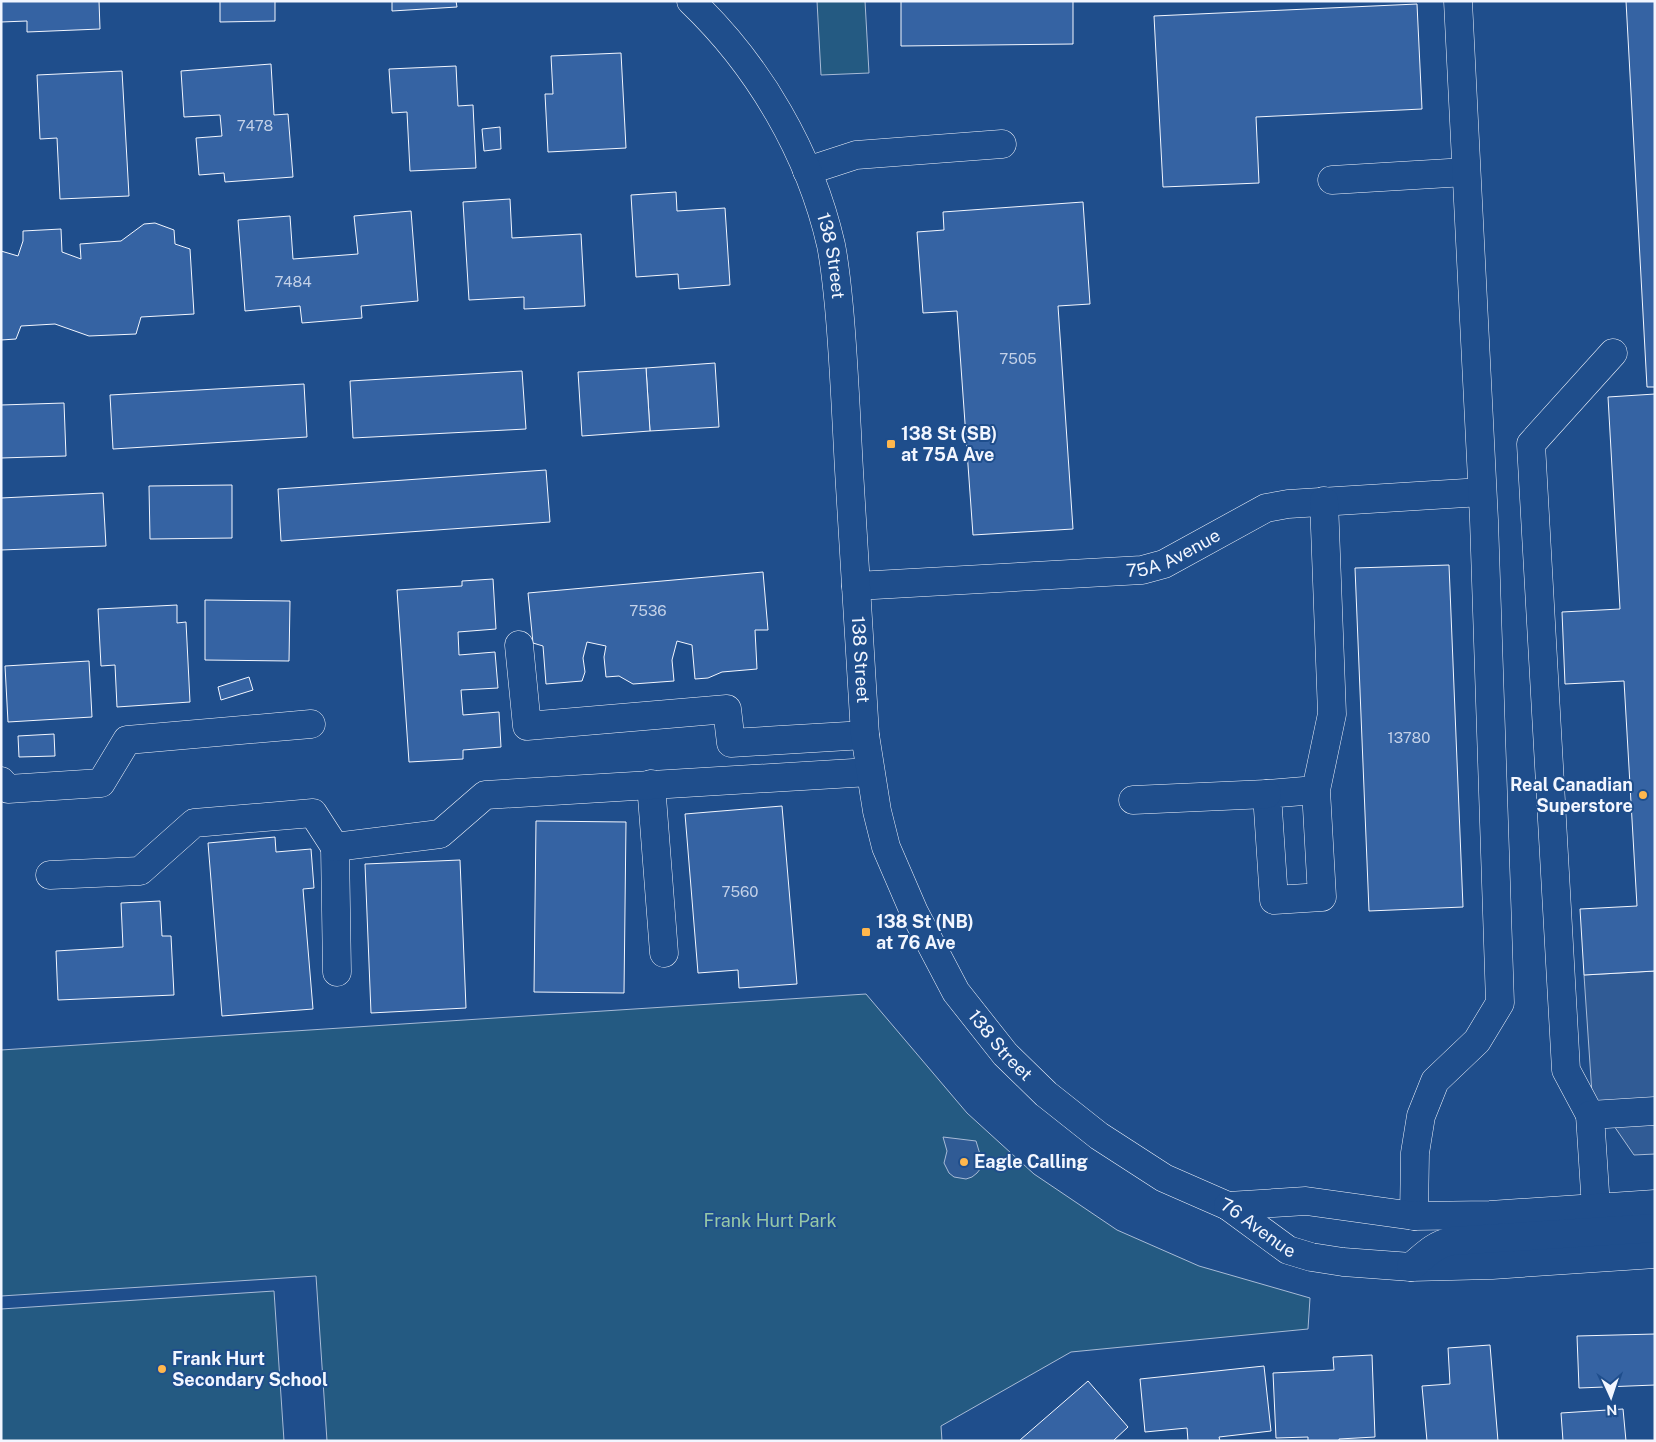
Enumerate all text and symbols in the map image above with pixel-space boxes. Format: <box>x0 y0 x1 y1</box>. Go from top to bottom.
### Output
house number: 7478 <box>237 117 273 134</box>
street label: 138 Street <box>813 210 849 300</box>
house number: 7484 <box>274 273 312 290</box>
house number: 7505 <box>999 350 1037 367</box>
place label: 138 St (SB) at 75A Ave <box>901 423 997 465</box>
marker: 138 St (SB) at 75A Ave <box>885 438 897 450</box>
street label: 75A Avenue <box>1125 524 1224 581</box>
house number: 7536 <box>629 602 667 619</box>
street label: 138 Street <box>848 615 874 704</box>
house number: 13780 <box>1388 729 1430 746</box>
place label: Real Canadian Superstore <box>1510 774 1633 816</box>
marker: Real Canadian Superstore <box>1637 789 1649 801</box>
house number: 7560 <box>721 883 759 900</box>
place label: 138 St (NB) at 76 Ave <box>876 911 974 953</box>
marker: 138 St (NB) at 76 Ave <box>860 926 872 938</box>
street label: 138 Street <box>964 1005 1037 1085</box>
place label: Eagle Calling <box>974 1151 1088 1172</box>
marker: Eagle Calling <box>958 1156 970 1168</box>
street label: 76 Avenue <box>1218 1193 1298 1262</box>
park label: Frank Hurt Park <box>703 1210 837 1231</box>
place label: Frank Hurt Secondary School <box>172 1348 328 1390</box>
marker: Frank Hurt Secondary School <box>156 1363 168 1375</box>
north arrow <box>1586 1372 1636 1422</box>
text: N <box>1606 1402 1618 1418</box>

